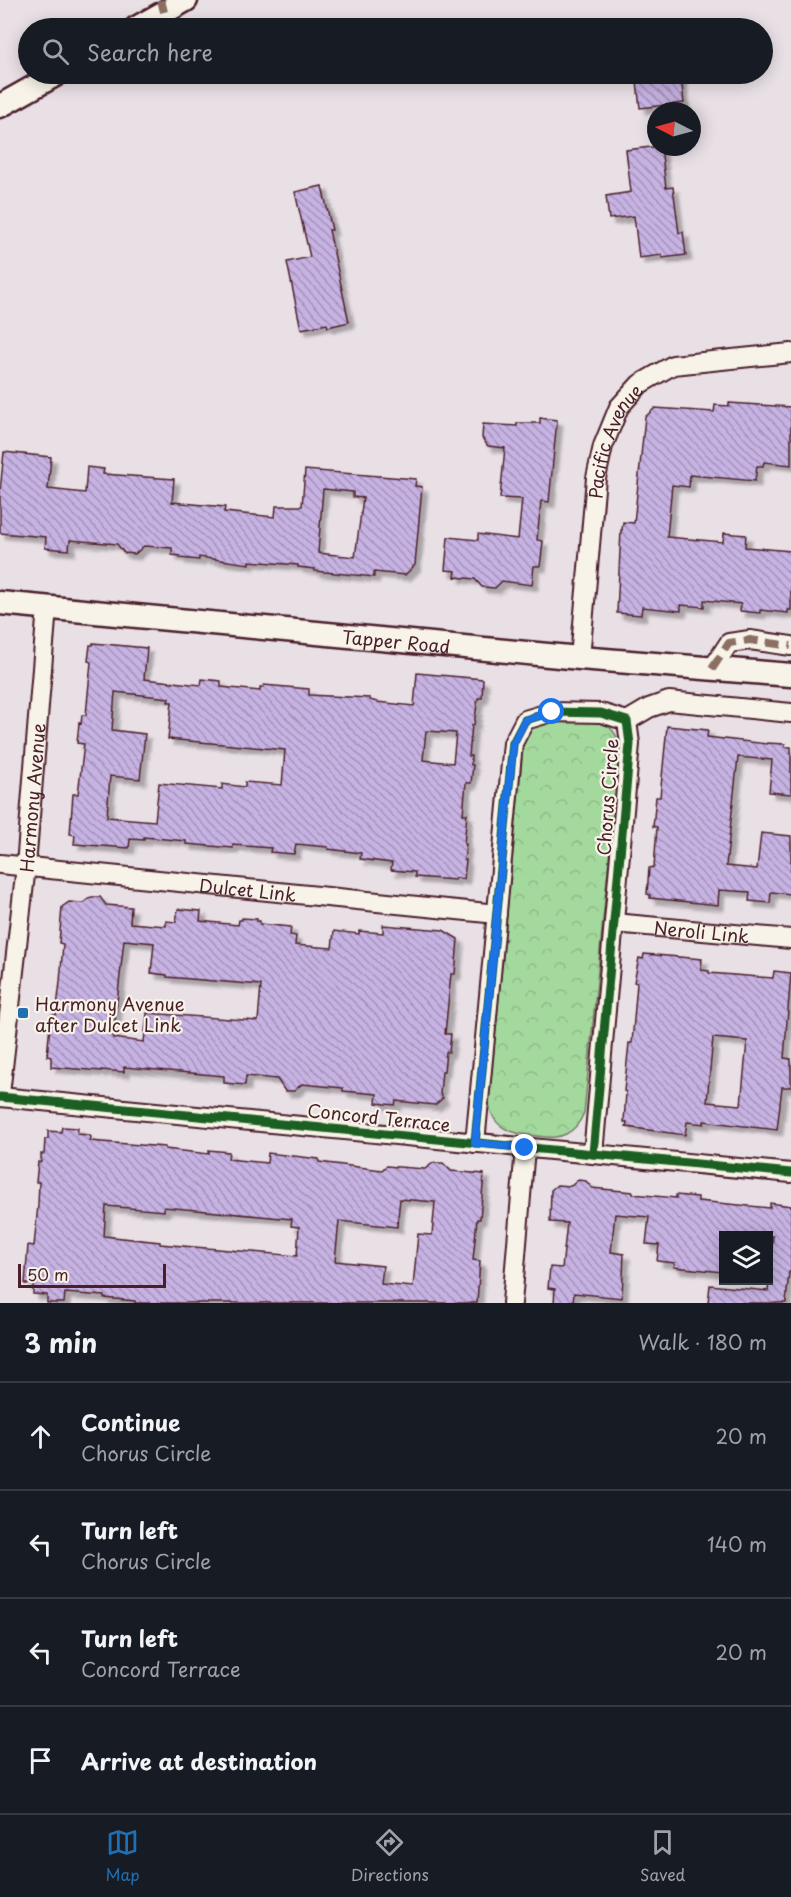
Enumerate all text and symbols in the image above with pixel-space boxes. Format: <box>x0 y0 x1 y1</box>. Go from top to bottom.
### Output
search box <box>18 18 773 84</box>
icon: search <box>39 35 72 68</box>
text: Search here <box>87 35 213 68</box>
north arrow <box>647 102 701 156</box>
street label: Pacific Avenue <box>581 377 648 500</box>
street label: Tapper Road <box>341 622 452 659</box>
route start <box>538 698 564 724</box>
street label: Harmony Avenue <box>12 722 51 873</box>
street label: Chorus Circle <box>589 738 625 856</box>
street label: Dulcet Link <box>198 871 297 907</box>
street label: Neroli Link <box>653 913 751 949</box>
place label: Harmony Avenue after Dulcet Link <box>35 990 185 1038</box>
marker: Harmony Avenue after Dulcet Link <box>16 1006 30 1020</box>
street label: Concord Terrace <box>306 1096 452 1138</box>
route end <box>511 1134 537 1160</box>
map controls <box>719 1231 773 1285</box>
button: layers <box>719 1231 773 1285</box>
scale bar <box>18 1261 166 1288</box>
text: 50 m <box>27 1262 68 1286</box>
text: 3 min <box>24 1323 97 1362</box>
text: Walk · 180 m <box>639 1327 767 1357</box>
text: Continue <box>81 1405 180 1438</box>
icon: ahead <box>24 1420 57 1453</box>
text: 20 m <box>715 1421 767 1451</box>
text: Chorus Circle <box>81 1438 211 1468</box>
text: Turn left <box>81 1513 178 1546</box>
icon: left <box>24 1528 57 1561</box>
text: 140 m <box>707 1529 767 1559</box>
text: Chorus Circle <box>81 1546 211 1576</box>
text: Turn left <box>81 1621 178 1654</box>
icon: left <box>24 1636 57 1669</box>
text: 20 m <box>715 1637 767 1667</box>
text: Concord Terrace <box>81 1654 241 1684</box>
icon: arrive <box>24 1744 57 1777</box>
text: Arrive at destination <box>81 1744 317 1777</box>
tab: Map <box>106 1826 140 1886</box>
tab: Directions <box>351 1826 429 1886</box>
tab: Saved <box>640 1826 685 1886</box>

